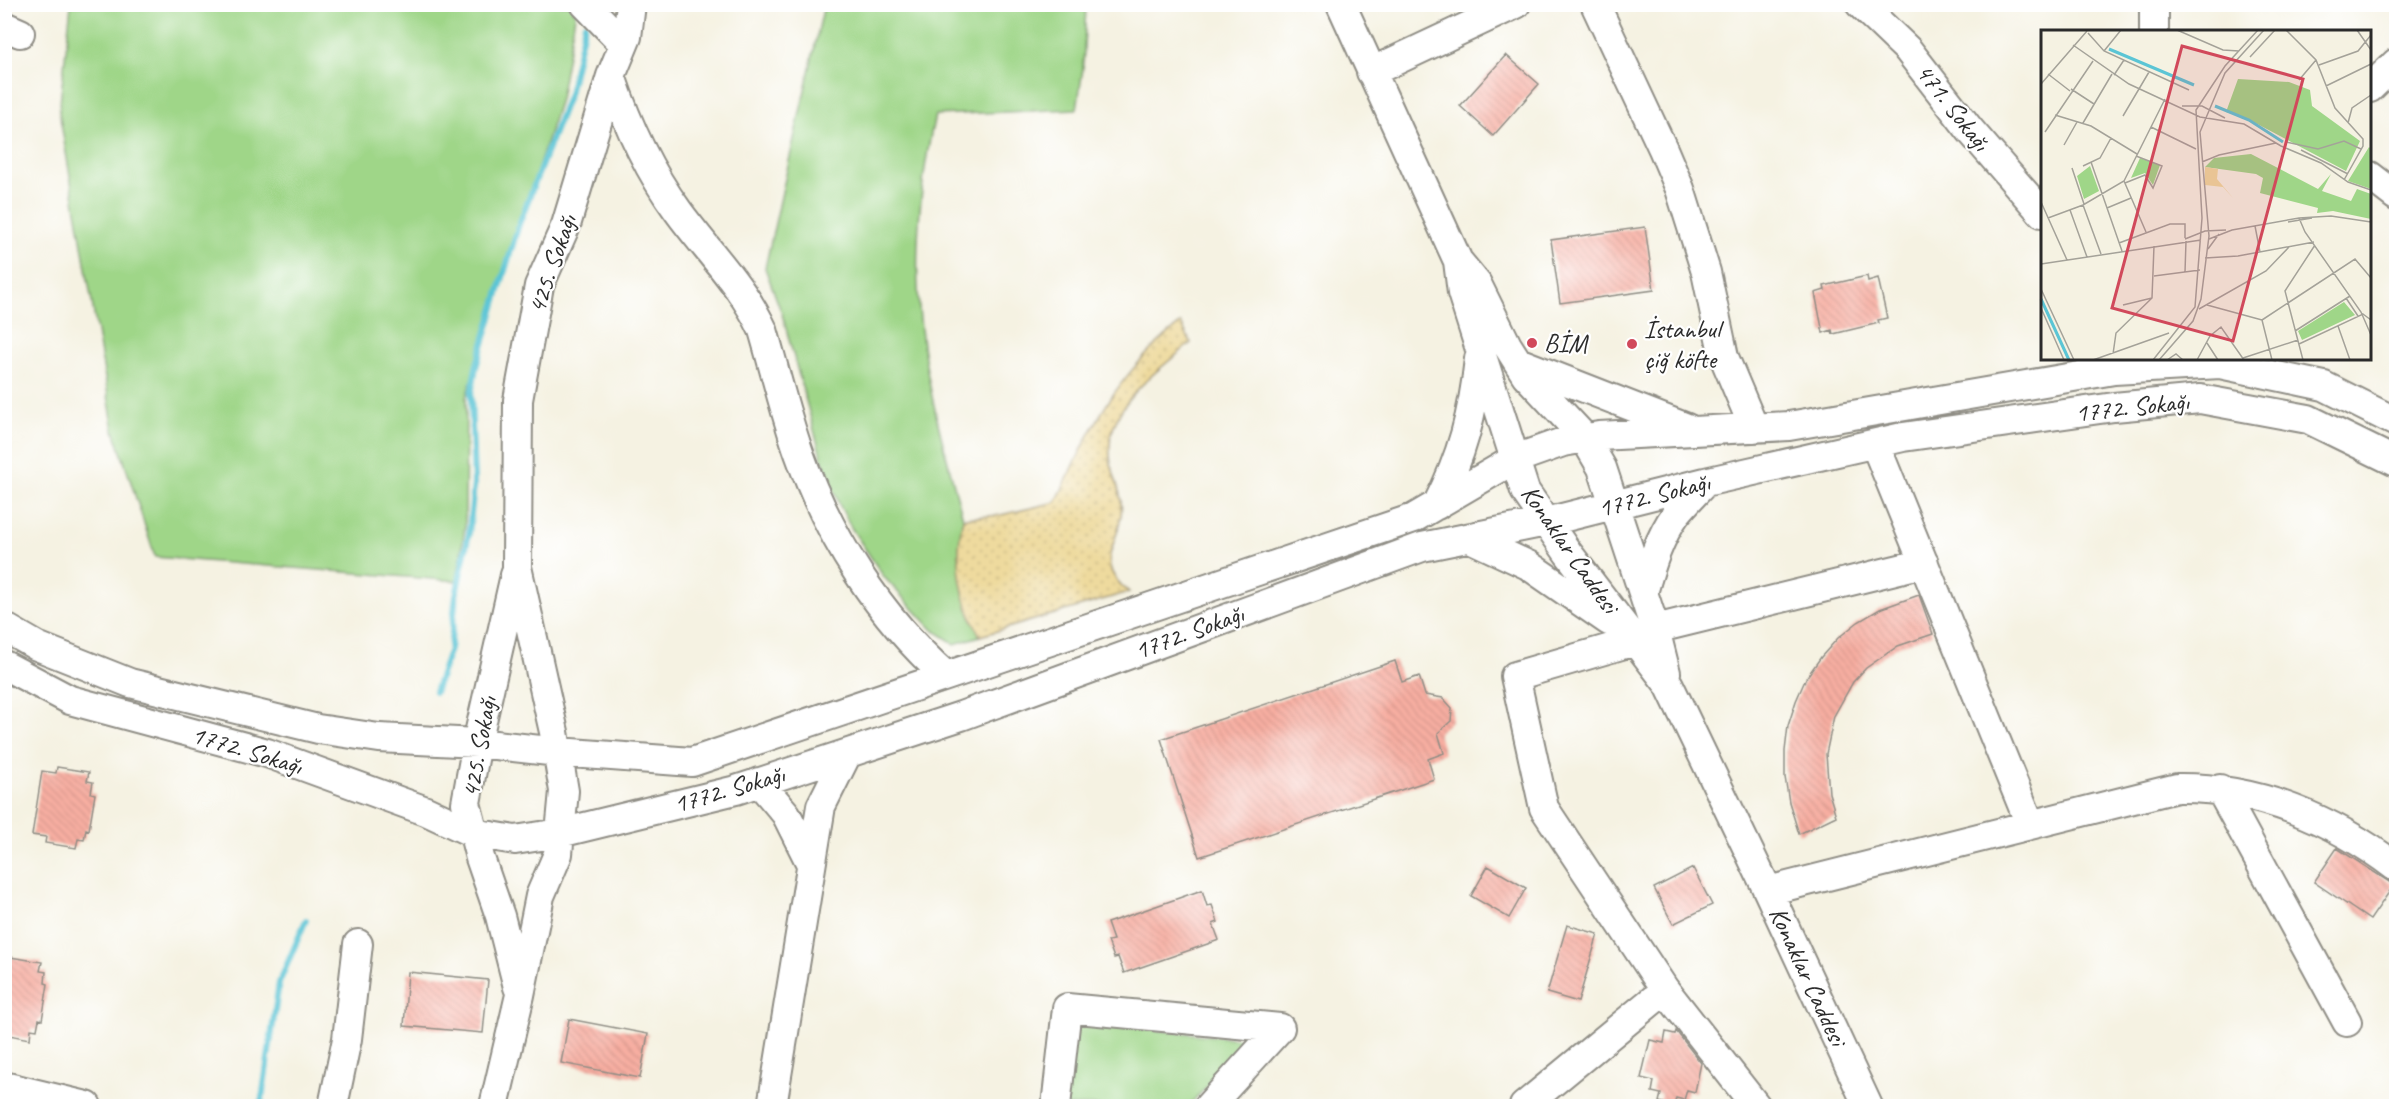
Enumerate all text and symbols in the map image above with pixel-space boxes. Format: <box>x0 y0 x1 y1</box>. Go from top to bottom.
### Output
inset map <box>2041 30 2371 360</box>
street label: 471. Sokağı <box>1909 57 1998 158</box>
street label: 425. Sokağı <box>520 209 585 318</box>
place label: İstanbul çiğ köfte <box>1644 313 1725 376</box>
place label: BİM <box>1544 327 1589 360</box>
marker: BİM <box>1525 336 1539 350</box>
marker: İstanbul çiğ köfte <box>1625 337 1639 351</box>
street label: 1772. Sokağı <box>2074 385 2191 429</box>
street label: 1772. Sokağı <box>1595 465 1714 525</box>
street label: Konaklar Caddesi <box>1514 478 1628 622</box>
street label: 1772. Sokağı <box>1130 597 1249 667</box>
street label: 425. Sokağı <box>454 693 504 800</box>
street label: 1772. Sokağı <box>188 718 307 783</box>
street label: 1772. Sokağı <box>670 757 789 821</box>
street label: Konaklar Caddesi <box>1761 901 1856 1054</box>

